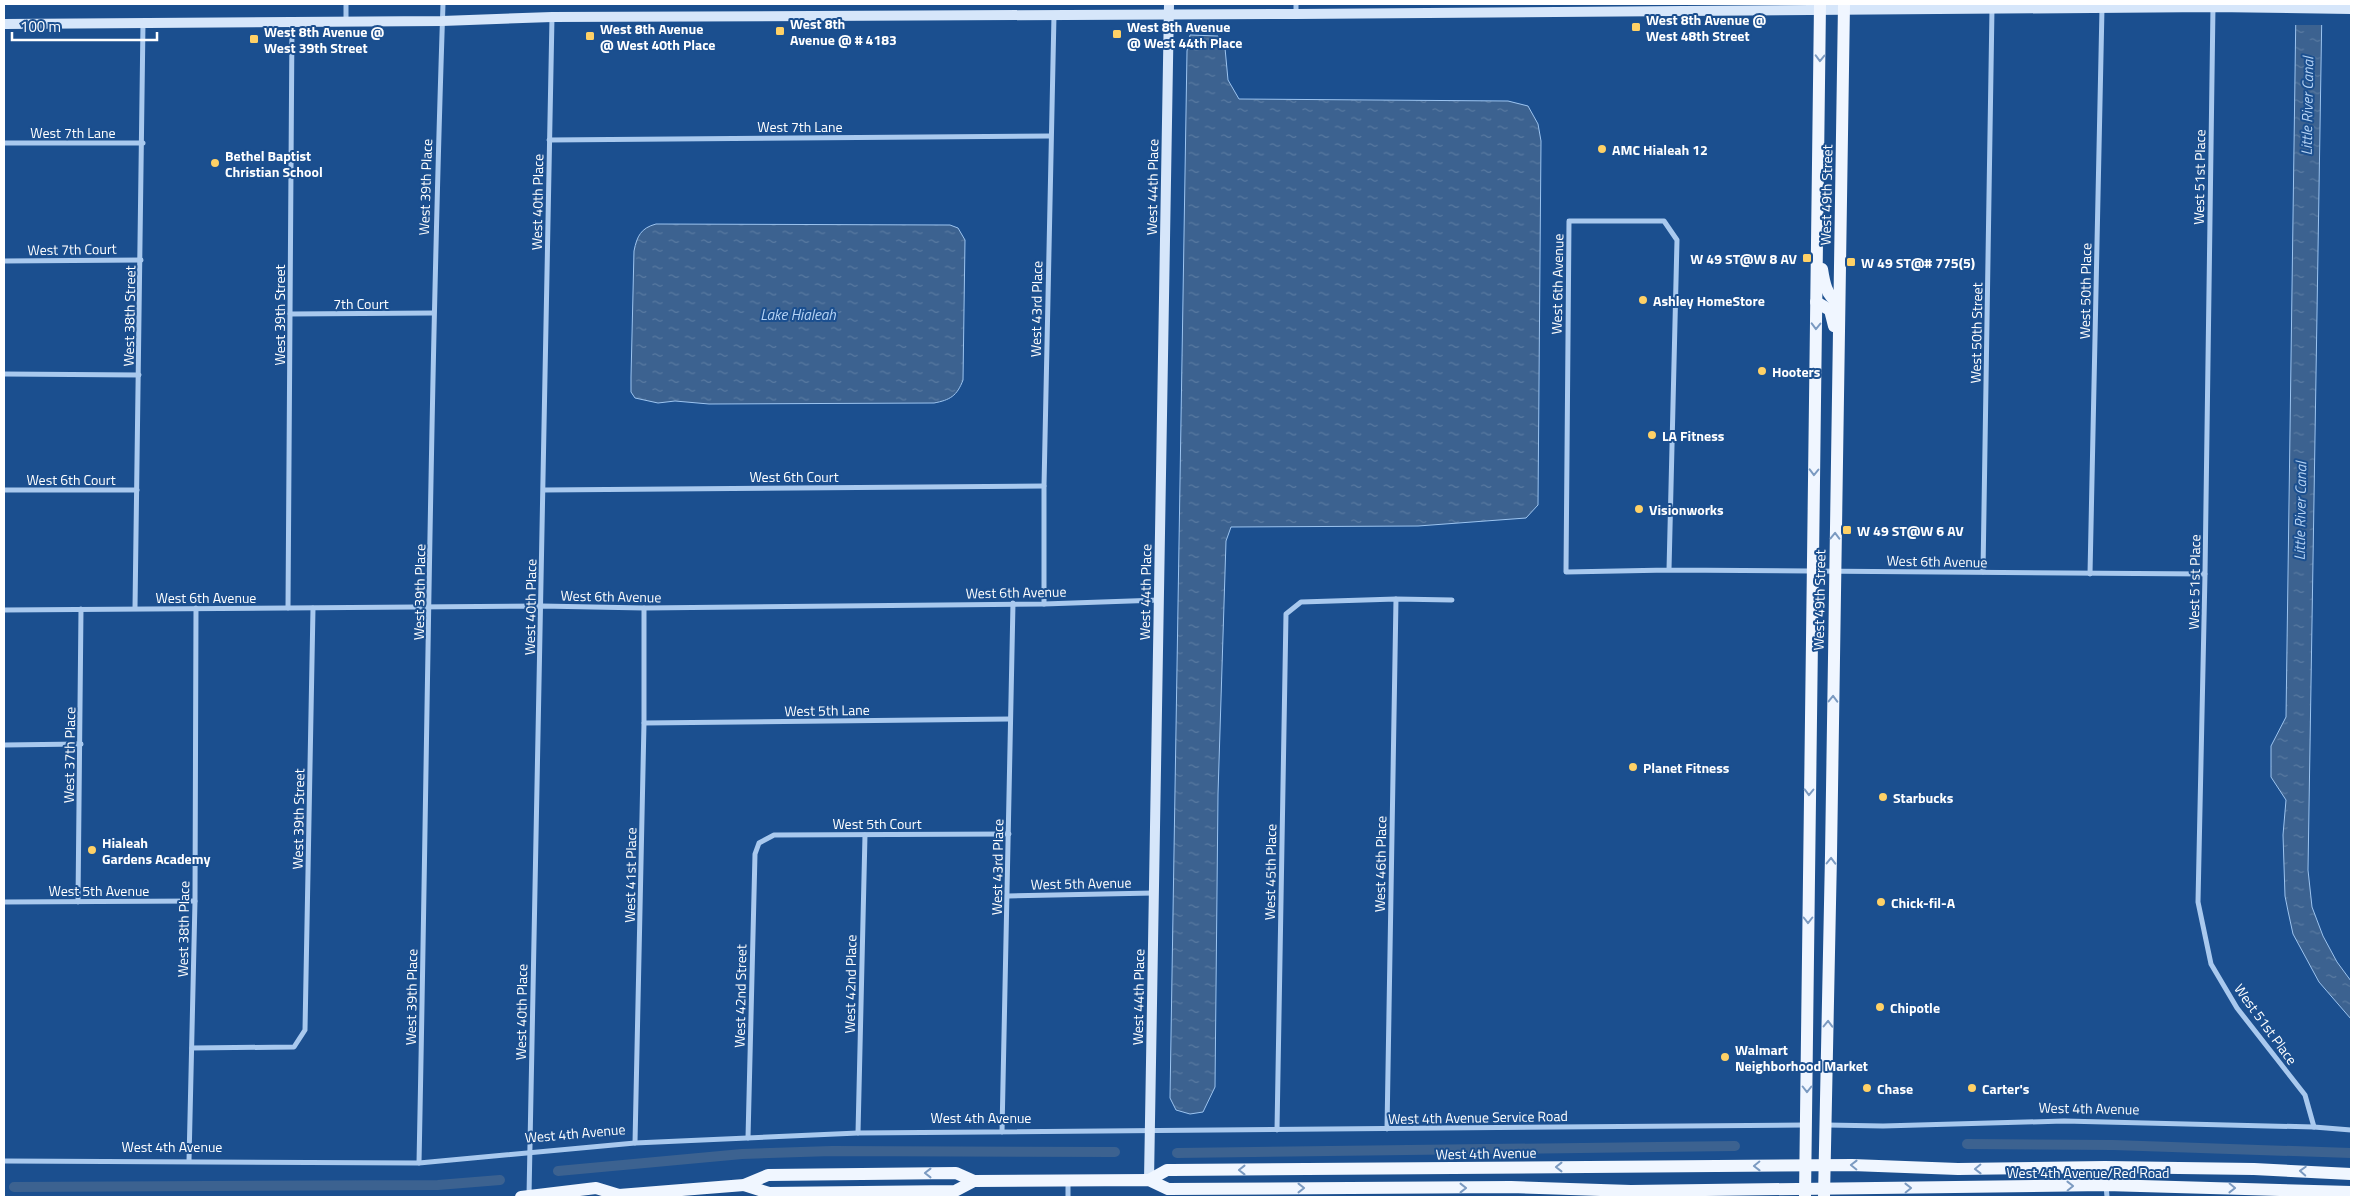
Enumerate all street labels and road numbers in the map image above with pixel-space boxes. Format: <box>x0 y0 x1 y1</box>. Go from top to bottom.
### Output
street label: West 7th Lane <box>757 116 843 137</box>
street label: West 7th Lane <box>30 122 116 143</box>
street label: West 51st Place <box>2188 129 2210 225</box>
street label: West 39th Place <box>413 138 437 236</box>
street label: West 44th Place <box>1141 139 1163 235</box>
street label: West 49th Street <box>1815 144 1837 246</box>
street label: West 40th Place <box>526 154 548 250</box>
street label: West 6th Avenue <box>1546 233 1568 335</box>
street label: West 7th Court <box>27 238 117 260</box>
street label: West 50th Place <box>2074 243 2096 339</box>
street label: West 43rd Place <box>1025 261 1047 357</box>
street label: West 39th Street <box>269 264 290 365</box>
street label: West 38th Street <box>118 265 140 367</box>
street label: West 50th Street <box>1965 282 1987 384</box>
street label: 7th Court <box>333 293 389 314</box>
street label: West 6th Court <box>749 466 839 487</box>
street label: West 6th Court <box>26 469 116 490</box>
street label: West 51st Place <box>2183 534 2205 630</box>
street label: West 39th Place <box>408 544 430 640</box>
street label: West 44th Place <box>1134 544 1156 640</box>
street label: West 49th Street <box>1808 549 1830 651</box>
street label: West 6th Avenue <box>1886 550 1988 572</box>
street label: West 40th Place <box>519 559 541 655</box>
street label: West 6th Avenue <box>965 581 1067 603</box>
street label: West 6th Avenue <box>560 585 662 607</box>
street label: West 6th Avenue <box>156 587 256 608</box>
street label: West 5th Lane <box>784 699 870 721</box>
street label: West 37th Place <box>58 707 80 803</box>
street label: West 39th Street <box>287 768 309 870</box>
street label: West 5th Court <box>832 813 922 834</box>
street label: West 46th Place <box>1369 816 1391 912</box>
street label: West 43rd Place <box>986 819 1008 915</box>
street label: West 45th Place <box>1259 824 1281 920</box>
street label: West 41st Place <box>619 827 641 923</box>
street label: West 5th Avenue <box>1030 872 1132 894</box>
street label: West 5th Avenue <box>49 880 149 901</box>
street label: West 38th Place <box>172 881 194 977</box>
street label: West 42nd Place <box>839 934 861 1034</box>
street label: West 42nd Street <box>729 944 751 1048</box>
street label: West 39th Place <box>400 949 422 1045</box>
street label: West 44th Place <box>1127 949 1149 1045</box>
street label: West 40th Place <box>510 964 532 1060</box>
street label: West 51st Place <box>2229 979 2303 1069</box>
street label: West 4th Avenue <box>2038 1097 2140 1119</box>
street label: West 4th Avenue Service Road <box>1388 1105 1568 1129</box>
street label: West 4th Avenue <box>931 1107 1031 1128</box>
street label: West 4th Avenue <box>524 1118 626 1148</box>
street label: West 4th Avenue <box>122 1136 222 1157</box>
street label: West 4th Avenue <box>1435 1142 1537 1164</box>
street label: West 4th Avenue/Red Road <box>2007 1162 2169 1183</box>

